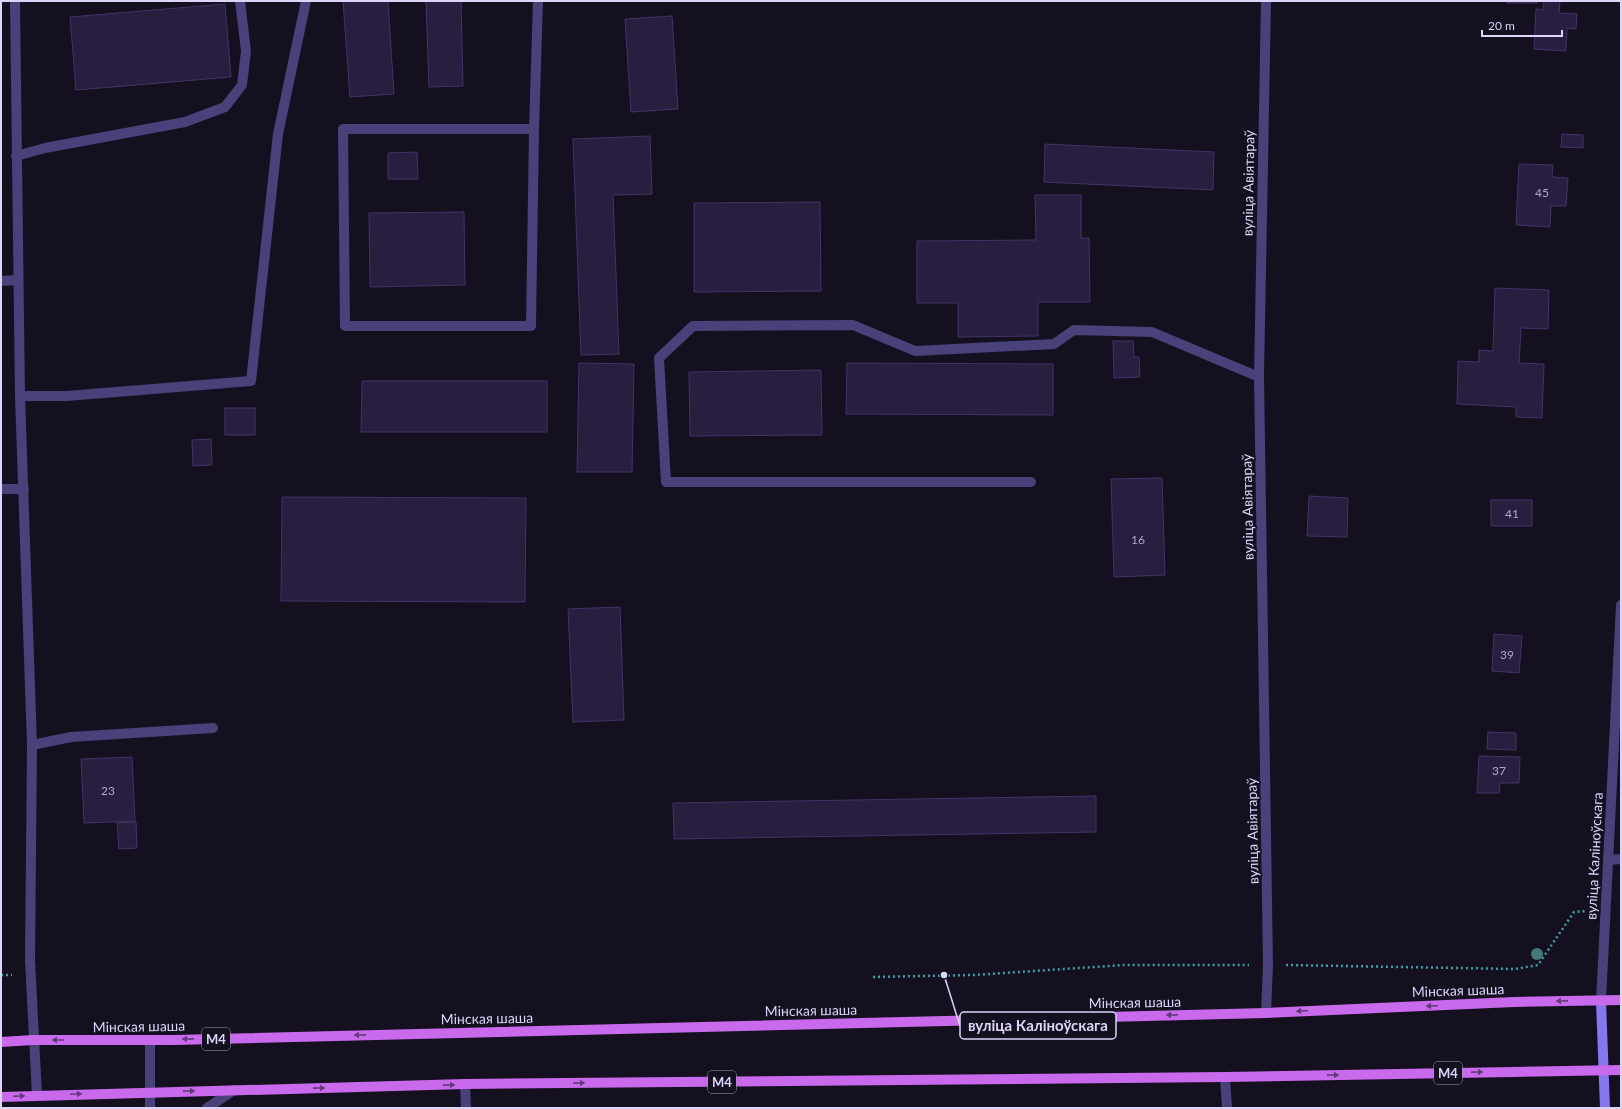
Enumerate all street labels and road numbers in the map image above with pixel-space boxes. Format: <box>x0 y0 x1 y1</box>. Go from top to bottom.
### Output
street label: вуліца Авіятараў <box>1239 129 1257 236</box>
street label: вуліца Авіятараў <box>1238 453 1256 560</box>
street label: вуліца Авіятараў <box>1243 777 1261 884</box>
street label: вуліца Каліноўскага <box>1582 792 1606 920</box>
street label: Мінская шаша <box>1411 980 1505 1000</box>
street label: Мінская шаша <box>1089 993 1181 1011</box>
street label: Мінская шаша <box>765 1001 857 1019</box>
street label: Мінская шаша <box>441 1009 533 1027</box>
street label: Мінская шаша <box>93 1017 185 1035</box>
road number: М4 <box>202 1028 230 1050</box>
road number: М4 <box>1434 1062 1462 1084</box>
road number: М4 <box>708 1071 736 1093</box>

